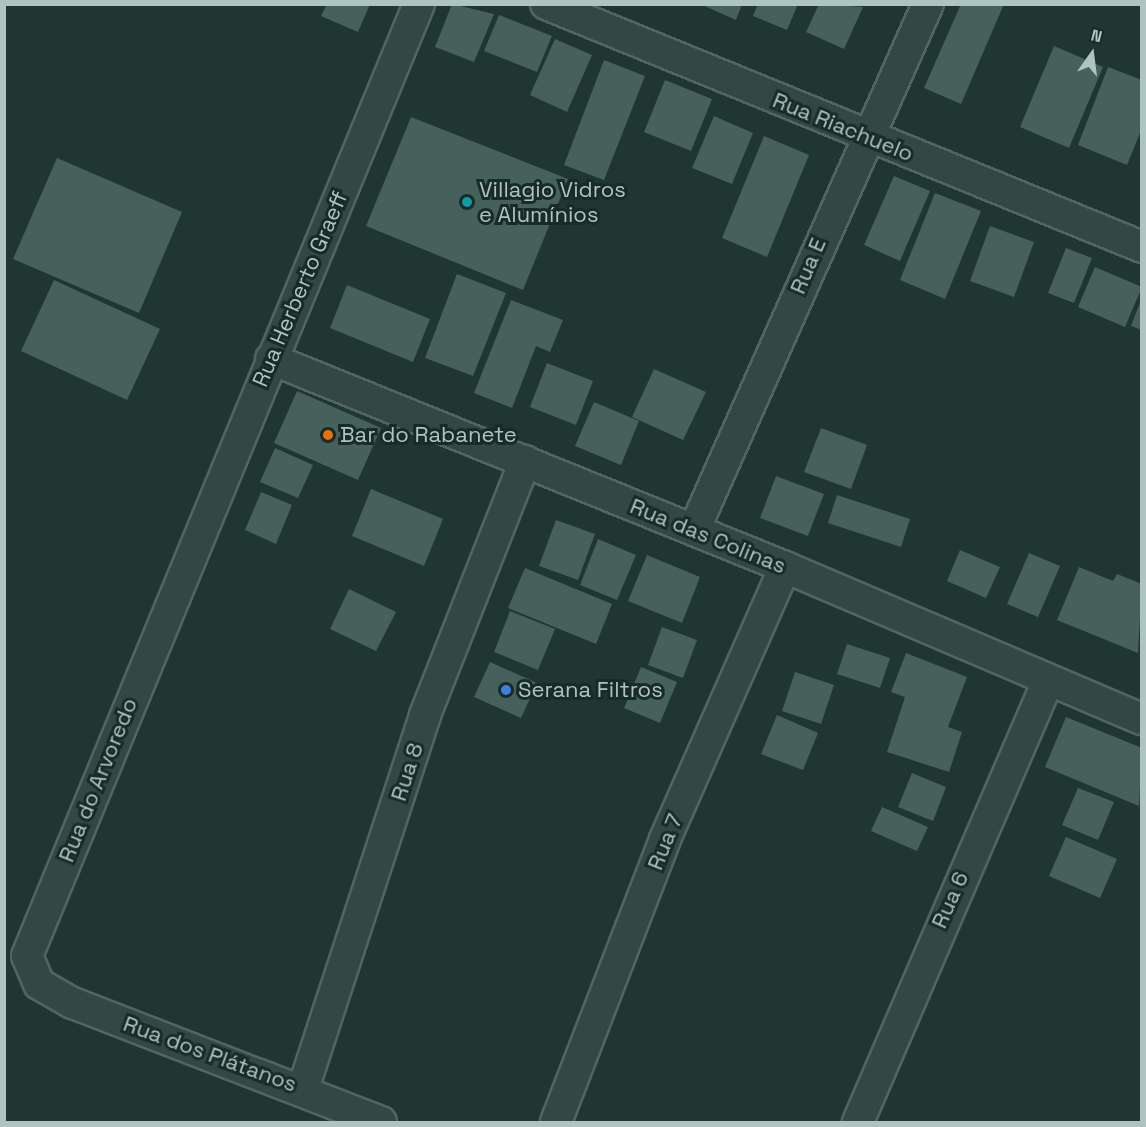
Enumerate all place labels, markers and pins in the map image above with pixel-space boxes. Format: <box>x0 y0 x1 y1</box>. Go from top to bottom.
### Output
place label: Villagio Vidros e Alumínios <box>479 176 626 228</box>
marker: Villagio Vidros e Alumínios <box>460 195 474 209</box>
place label: Bar do Rabanete <box>340 422 517 448</box>
marker: Bar do Rabanete <box>321 428 335 442</box>
place label: Serana Filtros <box>518 677 663 703</box>
marker: Serana Filtros <box>499 683 513 697</box>

